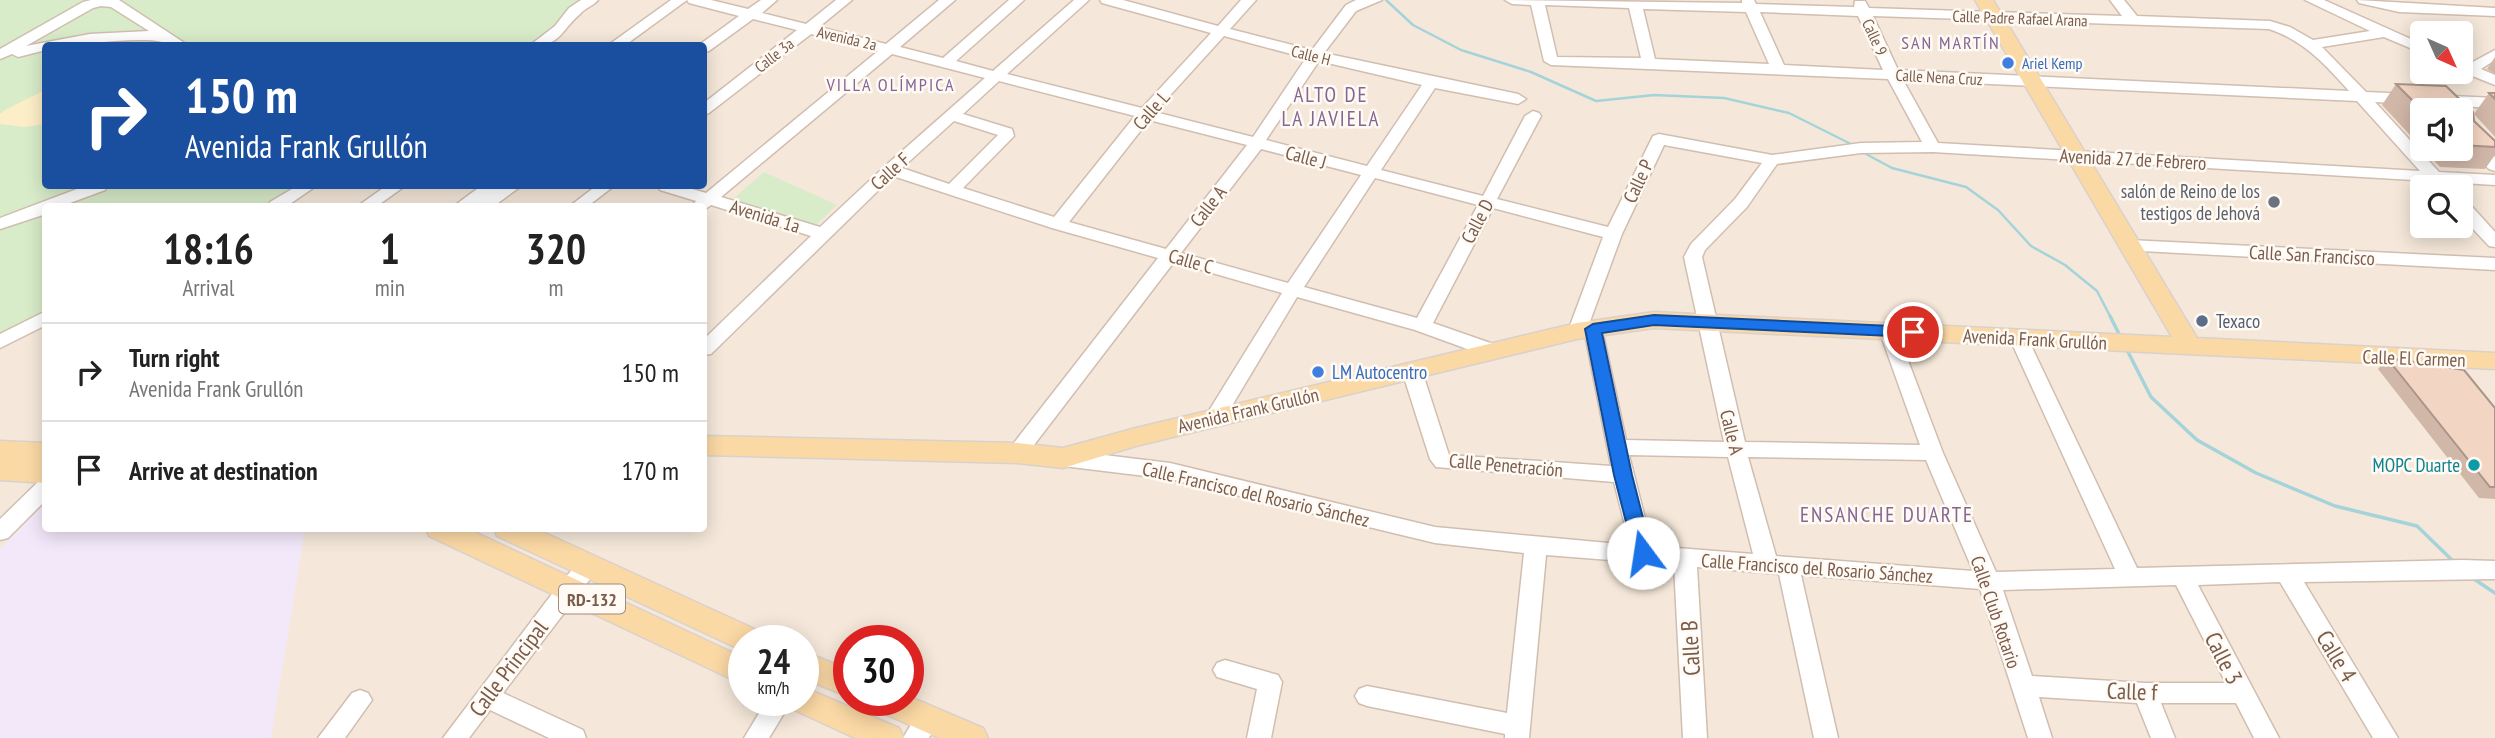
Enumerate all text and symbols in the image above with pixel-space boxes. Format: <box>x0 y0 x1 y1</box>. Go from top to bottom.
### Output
street label: Calle Padre Rafael Arana <box>1952 6 2088 30</box>
street label: Calle 9 <box>1858 15 1892 59</box>
street label: Avenida 2a <box>815 21 879 55</box>
north arrow <box>2410 21 2473 84</box>
map controls <box>2410 21 2473 238</box>
district label: SAN MARTÍN <box>1901 31 2001 54</box>
street label: Calle 3a <box>750 33 798 77</box>
street label: Calle H <box>1289 41 1333 69</box>
place label: Ariel Kemp <box>2022 53 2082 73</box>
marker: Ariel Kemp <box>2000 55 2016 71</box>
text: 150 m <box>185 63 298 127</box>
street label: Calle Nena Cruz <box>1895 65 1983 89</box>
icon: right <box>70 70 161 161</box>
district label: VILLA OLÍMPICA <box>826 73 955 96</box>
district label: ALTO DE LA JAVIELA <box>1281 81 1381 132</box>
street label: Calle L <box>1127 85 1175 135</box>
button: sound <box>2410 98 2473 161</box>
text: Avenida Frank Grullón <box>185 125 428 167</box>
street label: Calle J <box>1283 140 1329 174</box>
street label: Avenida 27 de Febrero <box>2059 143 2207 175</box>
street label: Calle F <box>865 147 915 195</box>
street label: Calle P <box>1618 155 1659 207</box>
button: search <box>2410 175 2473 238</box>
place label: salón de Reino de los testigos de Jehová <box>2121 179 2260 225</box>
street label: Calle A <box>1185 181 1231 231</box>
street label: Avenida 1a <box>727 194 803 238</box>
marker: salón de Reino de los testigos de Jehová <box>2266 194 2282 210</box>
street label: Calle D <box>1455 195 1499 247</box>
text: 18:16 <box>163 221 254 276</box>
text: 1 <box>380 221 400 276</box>
text: 320 <box>526 221 586 276</box>
street label: Calle San Francisco <box>2249 240 2375 270</box>
street label: Calle C <box>1166 243 1216 279</box>
text: Arrival <box>182 273 234 302</box>
text: min <box>375 273 405 302</box>
text: m <box>548 273 563 302</box>
pin <box>1883 302 1943 362</box>
place label: Texaco <box>2216 309 2260 333</box>
icon: arrive <box>1894 313 1932 351</box>
marker: Texaco <box>2194 313 2210 329</box>
street label: Avenida Frank Grullón <box>1962 323 2108 355</box>
text: Turn right <box>129 341 220 374</box>
street label: Calle El Carmen <box>2362 344 2466 372</box>
icon: right <box>70 353 108 391</box>
text: 150 m <box>621 356 679 389</box>
place label: LM Autocentro <box>1332 360 1427 384</box>
marker: LM Autocentro <box>1310 364 1326 380</box>
text: Avenida Frank Grullón <box>129 374 303 403</box>
street label: Avenida Frank Grullón <box>1175 382 1321 438</box>
street label: Calle A <box>1715 407 1749 457</box>
street label: Calle Penetración <box>1448 448 1564 482</box>
icon: arrive <box>70 451 108 489</box>
place label: MOPC Duarte <box>2373 453 2460 477</box>
text: Arrive at destination <box>129 454 318 487</box>
text: 170 m <box>621 454 679 487</box>
street label: Calle Francisco del Rosario Sánchez <box>1140 456 1372 532</box>
marker: MOPC Duarte <box>2466 457 2482 473</box>
district label: ENSANCHE DUARTE <box>1800 501 1974 528</box>
position arrow <box>1606 516 1680 590</box>
street label: Calle Francisco del Rosario Sánchez <box>1700 548 1934 588</box>
street label: Calle Club Rotario <box>1966 553 2026 671</box>
road number: RD-132 <box>559 584 625 614</box>
street label: Calle Principal <box>462 613 554 722</box>
street label: Calle B <box>1674 620 1706 676</box>
speed limit sign: 30 <box>833 625 924 716</box>
street label: Calle 4 <box>2310 625 2364 687</box>
street label: Calle 3 <box>2199 627 2249 689</box>
text: 24 <box>757 638 790 684</box>
text: km/h <box>758 676 789 699</box>
street label: Calle f <box>2106 676 2159 706</box>

